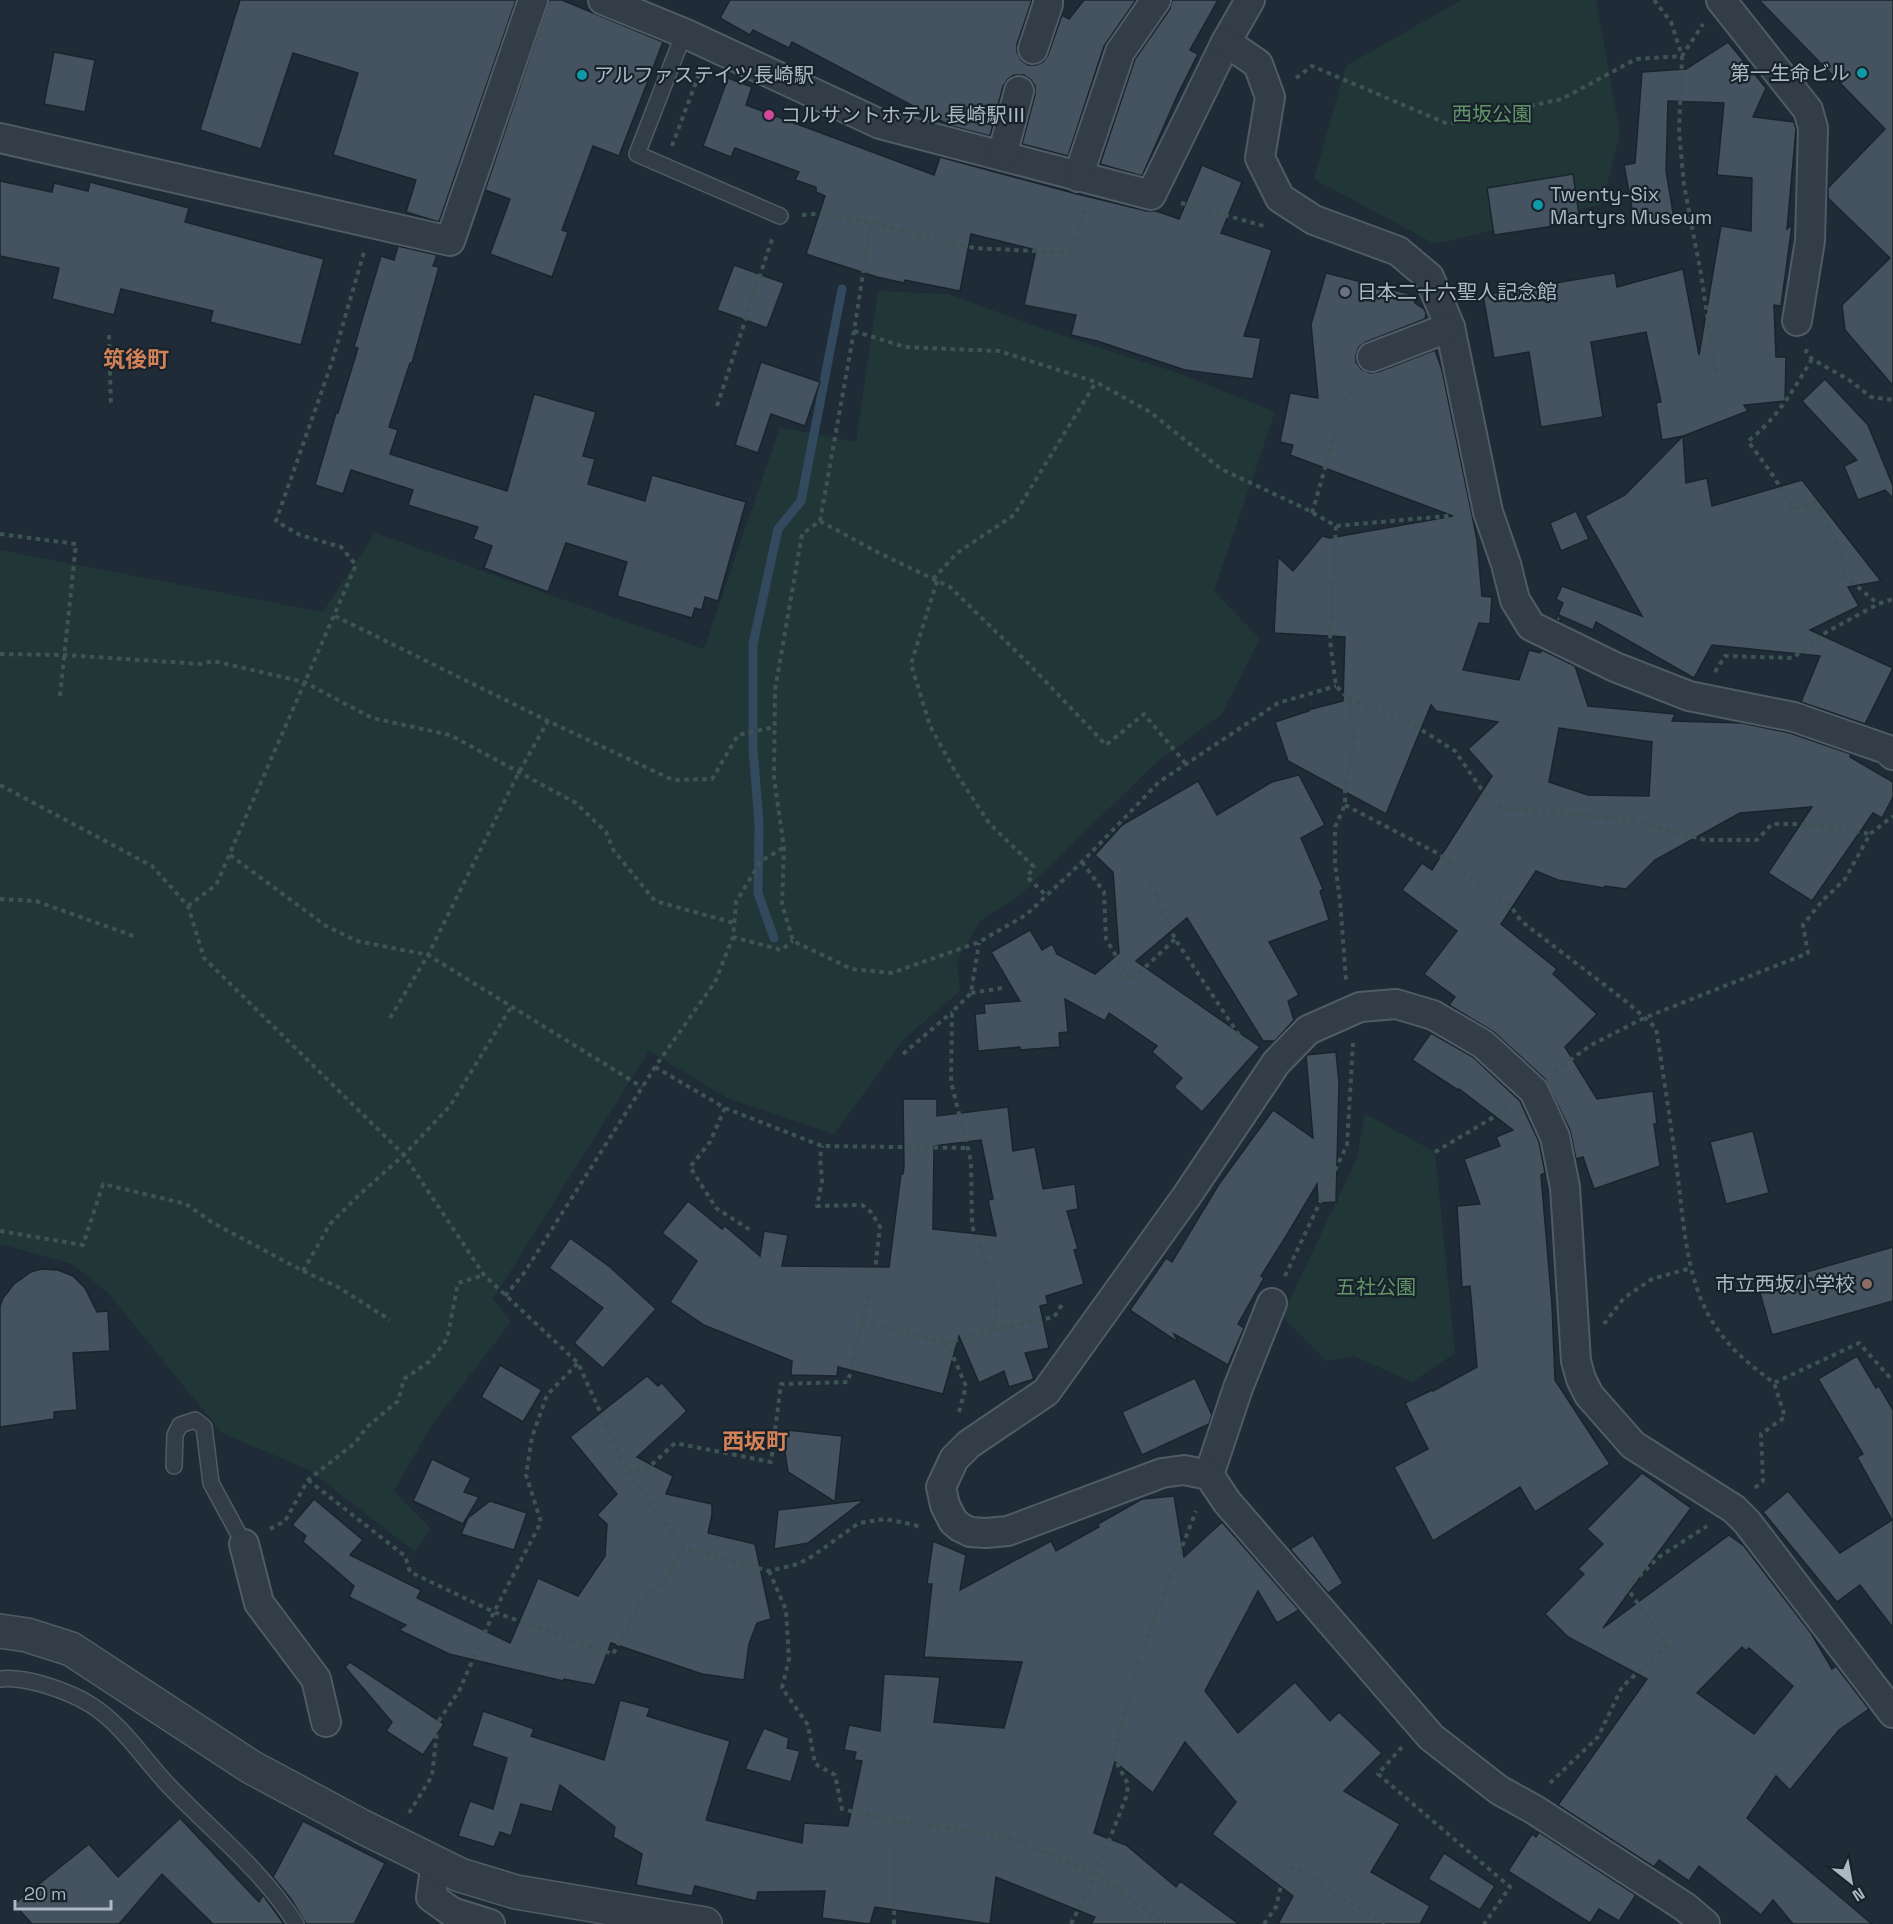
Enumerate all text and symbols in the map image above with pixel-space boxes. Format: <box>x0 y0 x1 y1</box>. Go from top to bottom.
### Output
place label: 第一生命ビル <box>1730 60 1850 86</box>
place label: アルファステイツ長崎駅 <box>594 62 814 88</box>
marker: 第一生命ビル <box>1855 66 1869 80</box>
marker: アルファステイツ長崎駅 <box>575 68 589 82</box>
park label: 西坂公園 <box>1452 101 1532 127</box>
place label: コルサントホテル 長崎駅Ⅲ <box>781 102 1026 128</box>
marker: コルサントホテル 長崎駅Ⅲ <box>762 108 776 122</box>
place label: Twenty-Six Martyrs Museum <box>1550 181 1712 230</box>
marker: Twenty-Six Martyrs Museum <box>1531 198 1545 212</box>
place label: 日本二十六聖人記念館 <box>1357 279 1557 305</box>
marker: 日本二十六聖人記念館 <box>1338 285 1352 299</box>
district label: 筑後町 <box>103 345 169 373</box>
place label: 市立西坂小学校 <box>1715 1271 1855 1297</box>
park label: 五社公園 <box>1336 1274 1416 1300</box>
marker: 市立西坂小学校 <box>1860 1277 1874 1291</box>
district label: 西坂町 <box>722 1427 788 1455</box>
north arrow <box>1821 1852 1881 1912</box>
scale bar <box>15 1873 111 1911</box>
text: 20 m <box>24 1882 67 1905</box>
text: N <box>1848 1883 1868 1906</box>

